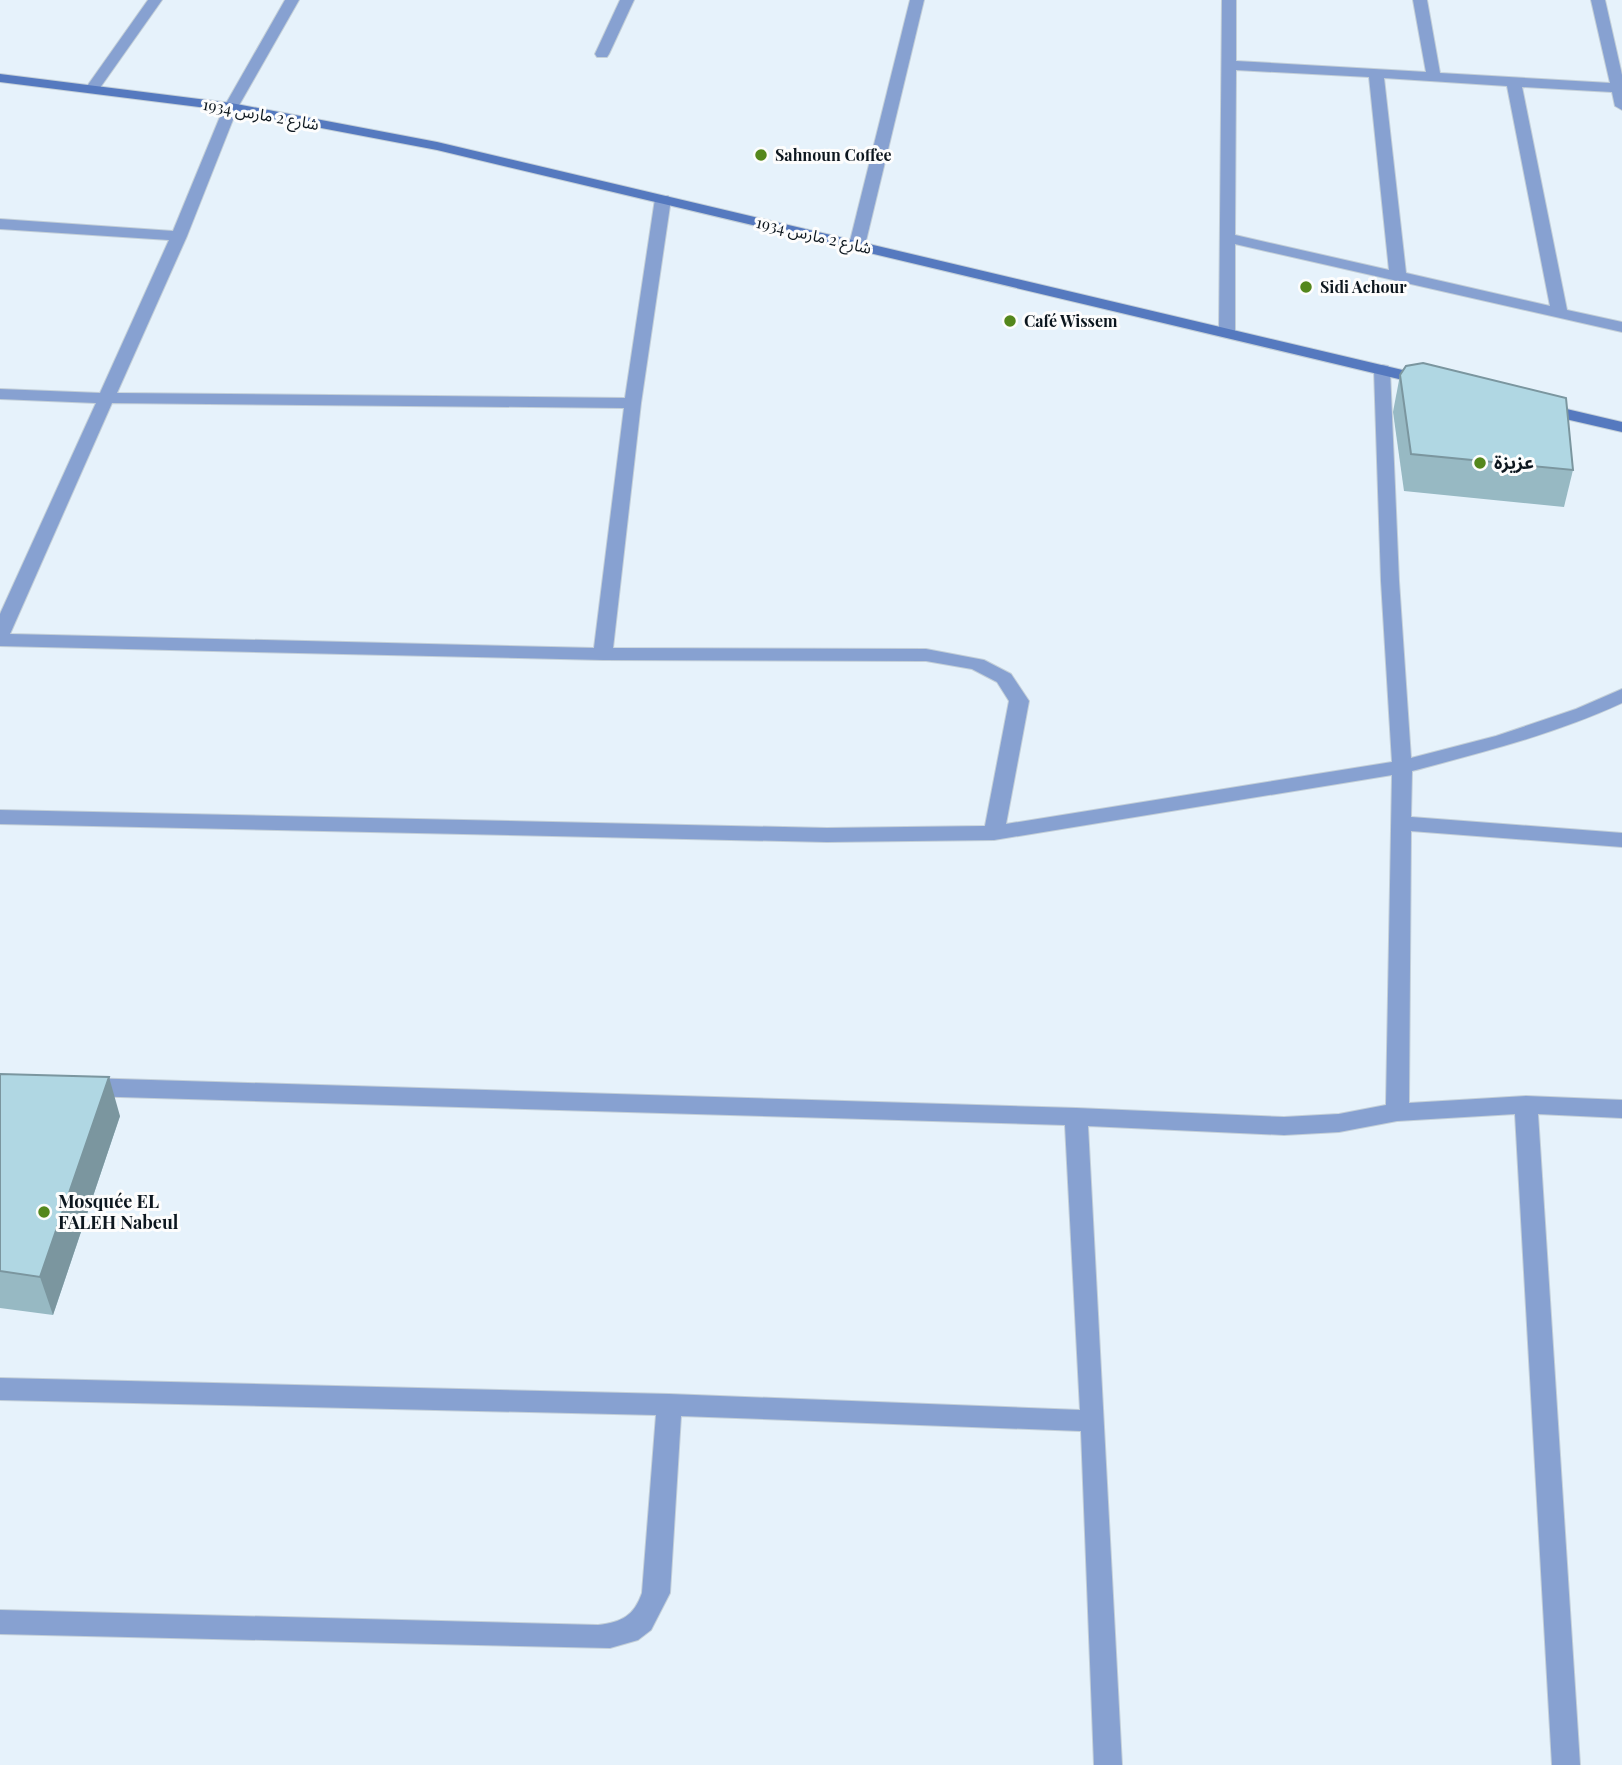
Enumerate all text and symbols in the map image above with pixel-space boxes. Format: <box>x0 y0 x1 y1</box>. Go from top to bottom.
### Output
street label: شارع 2 مارس 1934 <box>201 93 321 137</box>
place label: Sahnoun Coffee <box>775 144 892 165</box>
marker: Sahnoun Coffee <box>753 147 769 163</box>
street label: شارع 2 مارس 1934 <box>754 211 874 261</box>
place label: Sidi Achour <box>1320 276 1407 297</box>
marker: Sidi Achour <box>1298 279 1314 295</box>
place label: Café Wissem <box>1024 310 1118 331</box>
marker: Café Wissem <box>1002 313 1018 329</box>
place label: عزيزة <box>1494 450 1534 474</box>
marker: عزيزة <box>1472 455 1488 471</box>
place label: Mosquée EL FALEH Nabeul <box>58 1189 179 1234</box>
marker: Mosquée EL FALEH Nabeul <box>36 1204 52 1220</box>

